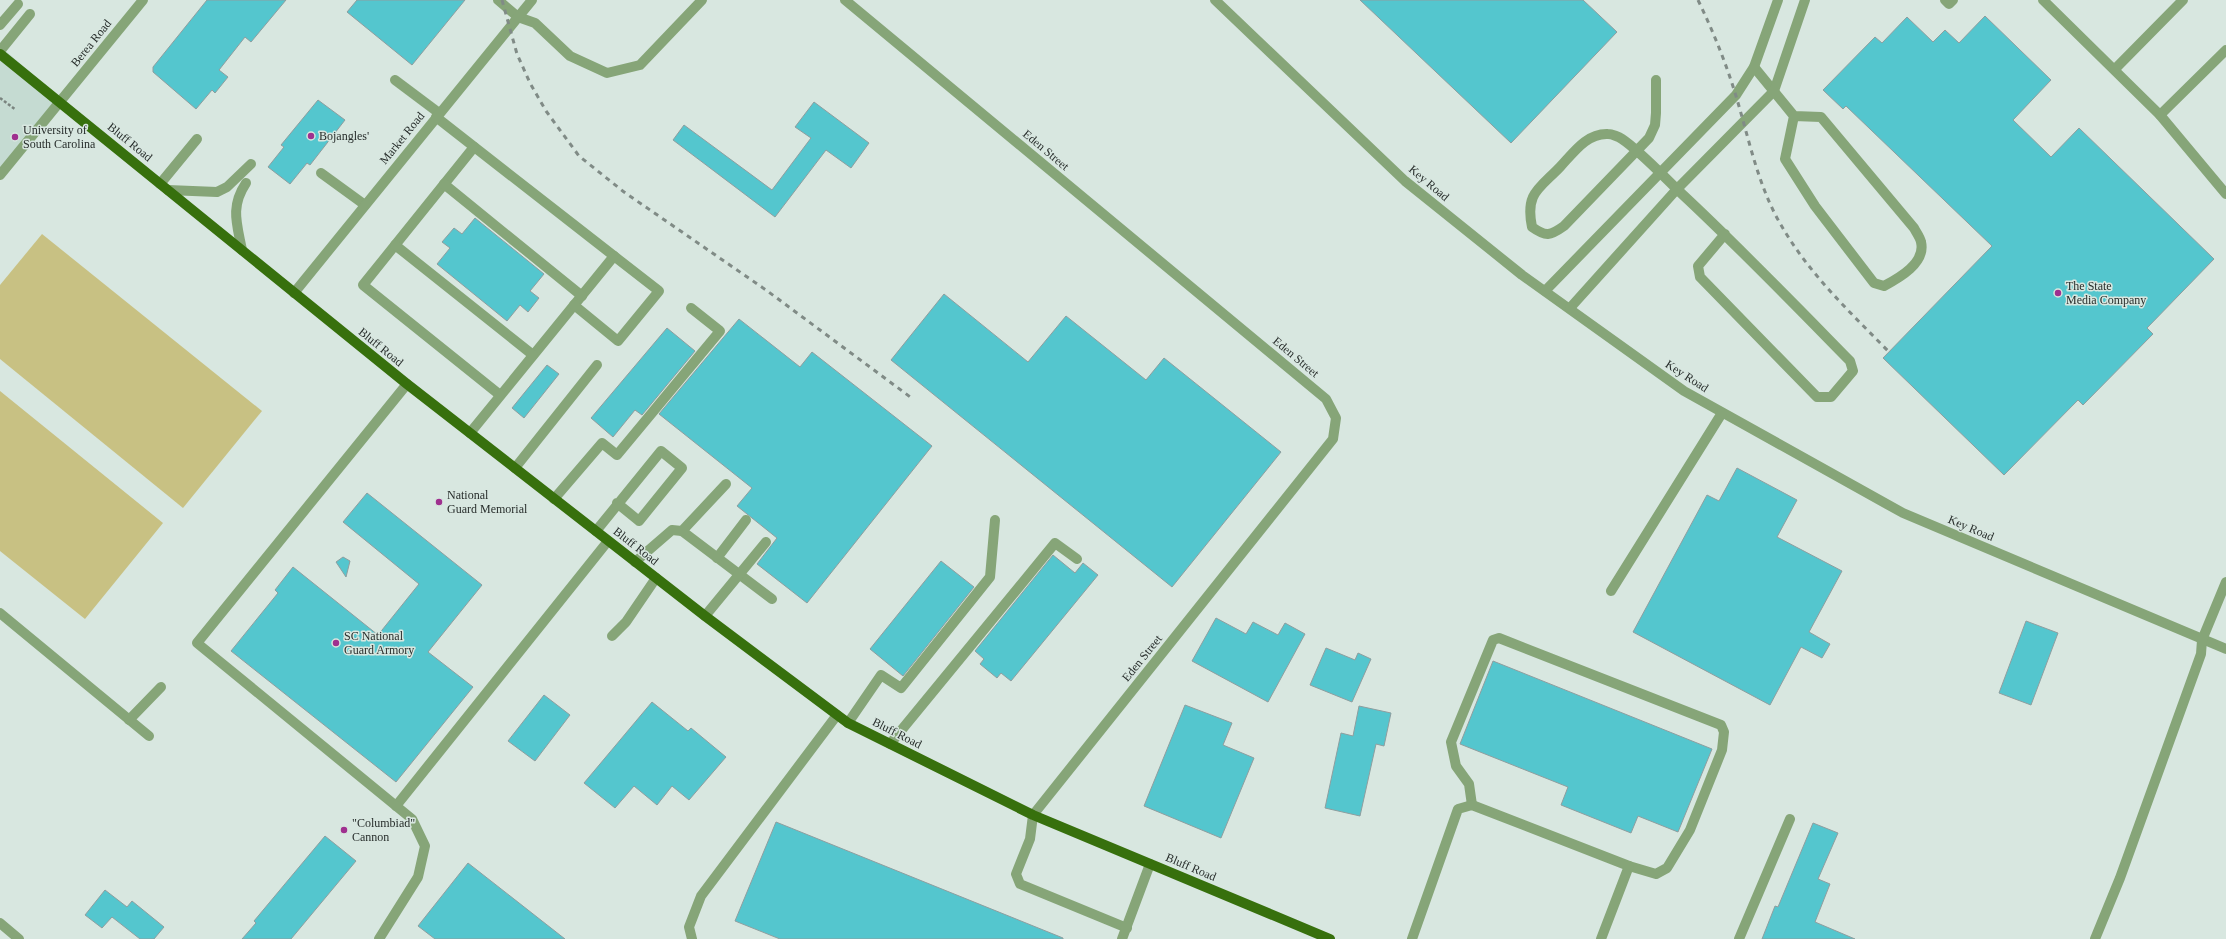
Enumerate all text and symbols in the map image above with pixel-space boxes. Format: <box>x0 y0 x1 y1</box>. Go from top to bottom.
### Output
street label: Berea Road <box>68 17 114 69</box>
street label: Market Road <box>377 109 427 167</box>
street label: Bluff Road <box>105 120 155 164</box>
place label: University of South Carolina <box>23 123 96 151</box>
street label: Eden Street <box>1020 127 1072 174</box>
place label: Bojangles' <box>319 129 369 143</box>
marker: Bojangles' <box>306 131 316 141</box>
marker: University of South Carolina <box>10 132 20 142</box>
street label: Key Road <box>1406 162 1452 204</box>
place label: The State Media Company <box>2066 279 2146 307</box>
marker: The State Media Company <box>2053 288 2063 298</box>
street label: Bluff Road <box>356 325 406 369</box>
street label: Eden Street <box>1270 334 1322 381</box>
street label: Key Road <box>1663 357 1711 395</box>
place label: National Guard Memorial <box>447 488 528 516</box>
marker: National Guard Memorial <box>434 497 444 507</box>
street label: Key Road <box>1946 512 1996 544</box>
street label: Bluff Road <box>611 524 661 568</box>
place label: SC National Guard Armory <box>344 629 414 657</box>
street label: Eden Street <box>1119 631 1165 684</box>
marker: SC National Guard Armory <box>331 638 341 648</box>
street label: Bluff Road <box>870 715 924 751</box>
place label: "Columbiad" Cannon <box>352 816 415 844</box>
marker: "Columbiad" Cannon <box>339 825 349 835</box>
street label: Bluff Road <box>1164 850 1218 884</box>

